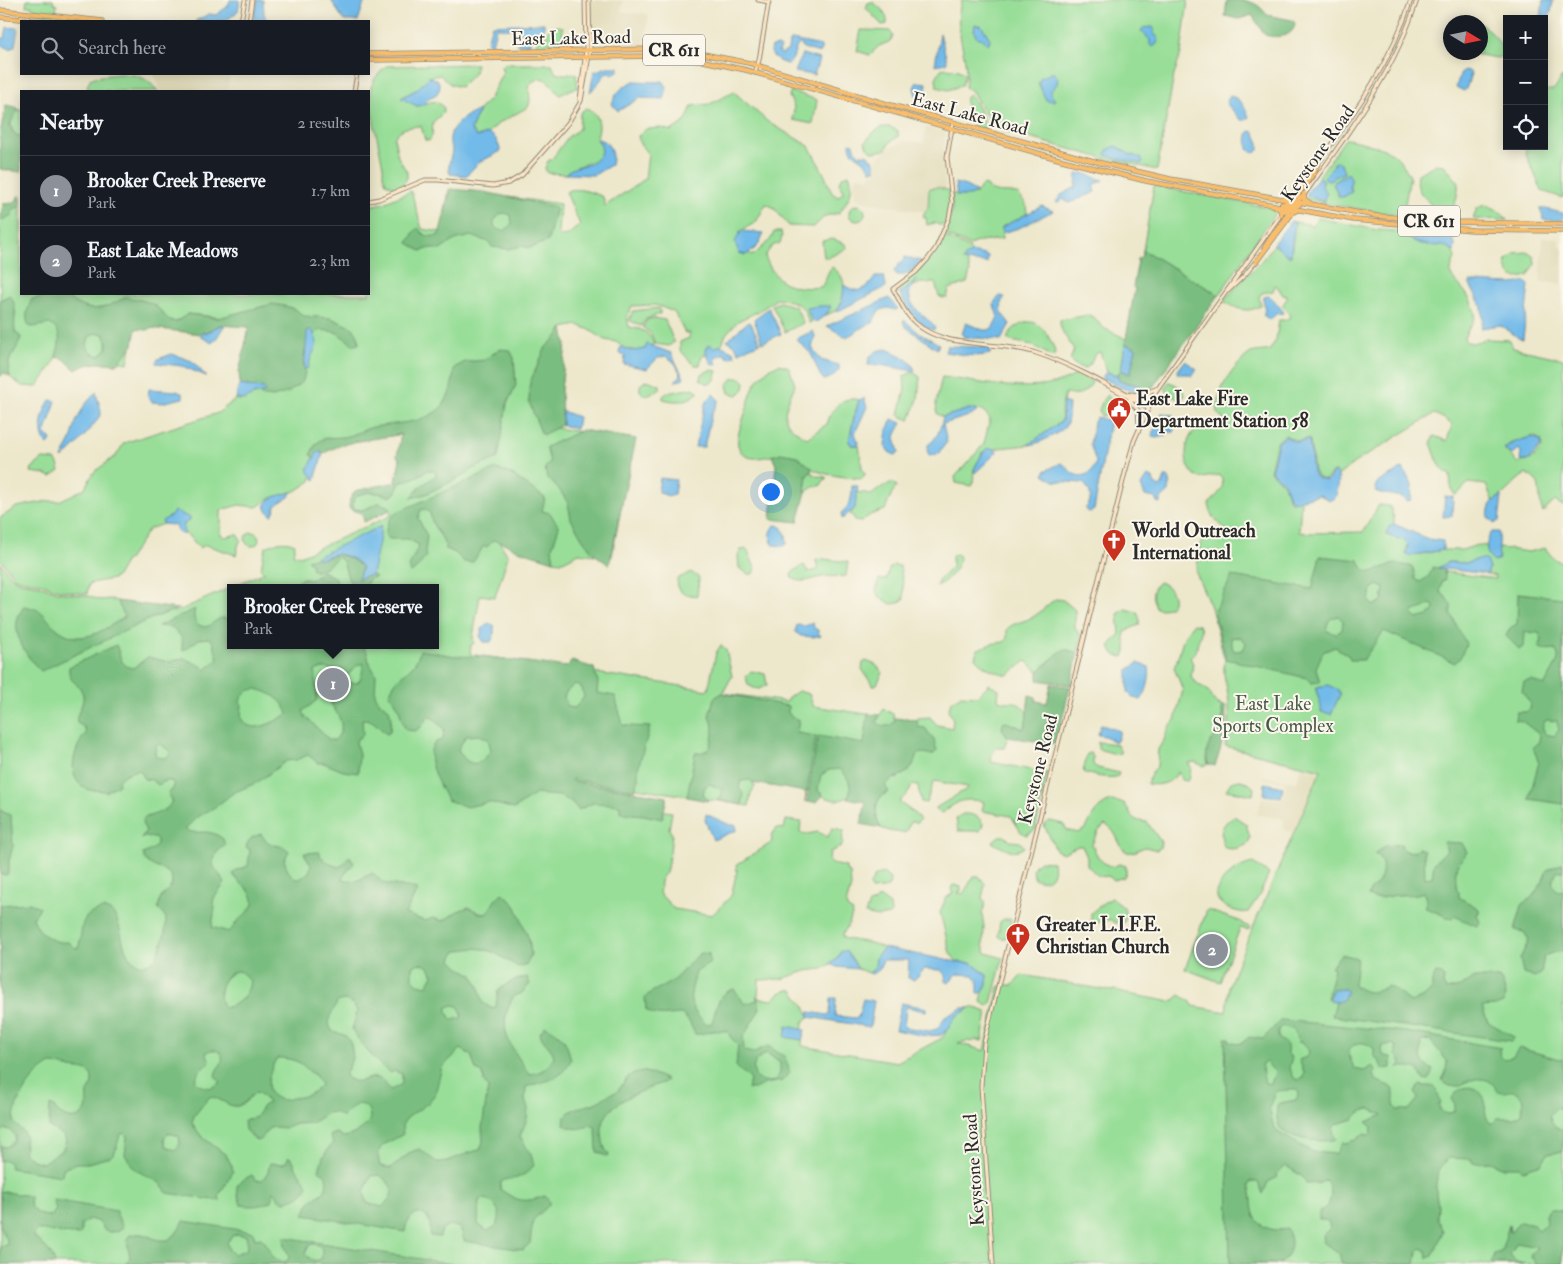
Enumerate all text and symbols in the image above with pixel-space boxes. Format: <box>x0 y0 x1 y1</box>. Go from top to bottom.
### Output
north arrow <box>1443 15 1488 60</box>
map controls <box>1503 15 1548 150</box>
button: + <box>1503 15 1548 60</box>
search box <box>20 20 370 75</box>
street label: East Lake Road <box>511 25 632 51</box>
icon: search <box>38 34 66 62</box>
road number: CR 611 <box>643 34 705 66</box>
text: Search here <box>78 36 166 60</box>
button: − <box>1503 60 1548 105</box>
street label: East Lake Road <box>909 87 1032 141</box>
street label: Keystone Road <box>1276 100 1360 207</box>
button: locate <box>1503 105 1548 150</box>
text: Nearby <box>40 109 103 136</box>
text: 2 results <box>297 113 350 133</box>
text: Brooker Creek Preserve <box>87 169 266 193</box>
text: 1 <box>53 181 59 201</box>
text: 1.7 km <box>311 181 350 201</box>
text: Park <box>87 193 116 213</box>
road number: CR 611 <box>1398 206 1460 237</box>
text: East Lake Meadows <box>87 239 238 263</box>
text: 2 <box>52 251 60 271</box>
text: 2.3 km <box>309 251 350 271</box>
text: Park <box>87 263 116 283</box>
place label: East Lake Fire Department Station 58 <box>1136 387 1308 434</box>
public building icon: East Lake Fire Department Station 58 <box>1106 396 1132 430</box>
your location <box>758 479 784 505</box>
place label: World Outreach International <box>1131 519 1256 565</box>
church icon: World Outreach International <box>1101 528 1127 562</box>
popup <box>227 584 439 649</box>
text: Brooker Creek Preserve <box>244 595 422 619</box>
text: Park <box>244 619 273 639</box>
pin: 1 <box>317 665 349 703</box>
park label: East Lake Sports Complex <box>1212 692 1334 739</box>
street label: Keystone Road <box>1013 711 1063 827</box>
place label: Greater L.I.F.E. Christian Church <box>1036 913 1170 959</box>
church icon: Greater L.I.F.E. Christian Church <box>1005 922 1031 956</box>
pin: 2 <box>1196 931 1228 969</box>
street label: Keystone Road <box>958 1112 990 1227</box>

